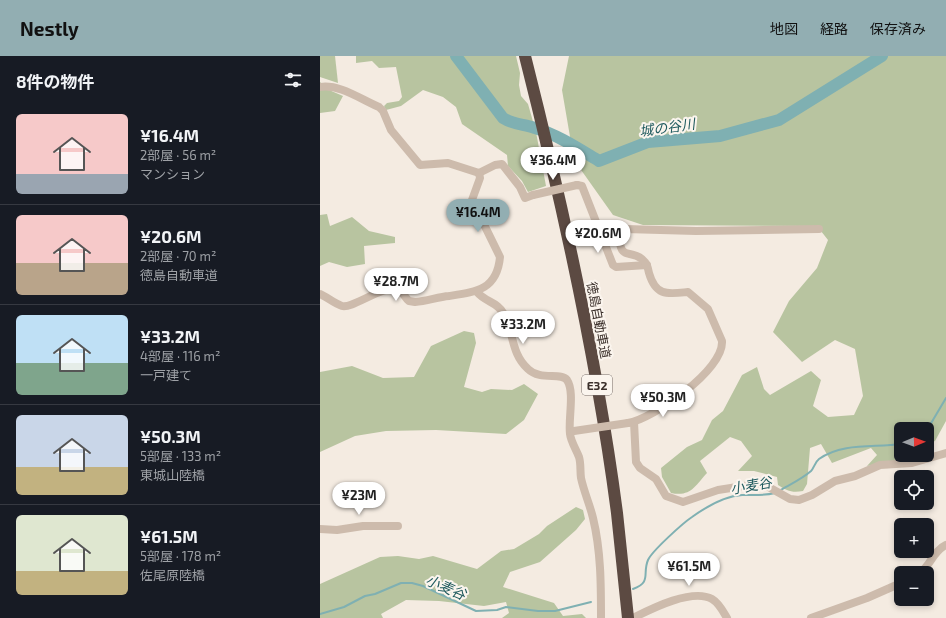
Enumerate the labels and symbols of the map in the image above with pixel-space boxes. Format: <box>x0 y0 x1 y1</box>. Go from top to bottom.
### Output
water label: 城の谷川 <box>638 114 698 139</box>
pin: ¥36.4M <box>520 147 586 181</box>
pin: ¥16.4M <box>445 199 511 233</box>
pin: ¥20.6M <box>565 220 631 254</box>
pin: ¥28.7M <box>363 268 429 302</box>
street label: 徳島自動車道 <box>584 280 614 360</box>
pin: ¥33.2M <box>490 311 556 345</box>
road number: E32 <box>582 375 612 395</box>
pin: ¥50.3M <box>630 384 696 418</box>
north arrow <box>894 422 934 462</box>
water label: 小麦谷 <box>729 473 774 497</box>
pin: ¥23M <box>335 482 383 516</box>
pin: ¥61.5M <box>656 553 722 587</box>
water label: 小麦谷 <box>423 571 470 603</box>

